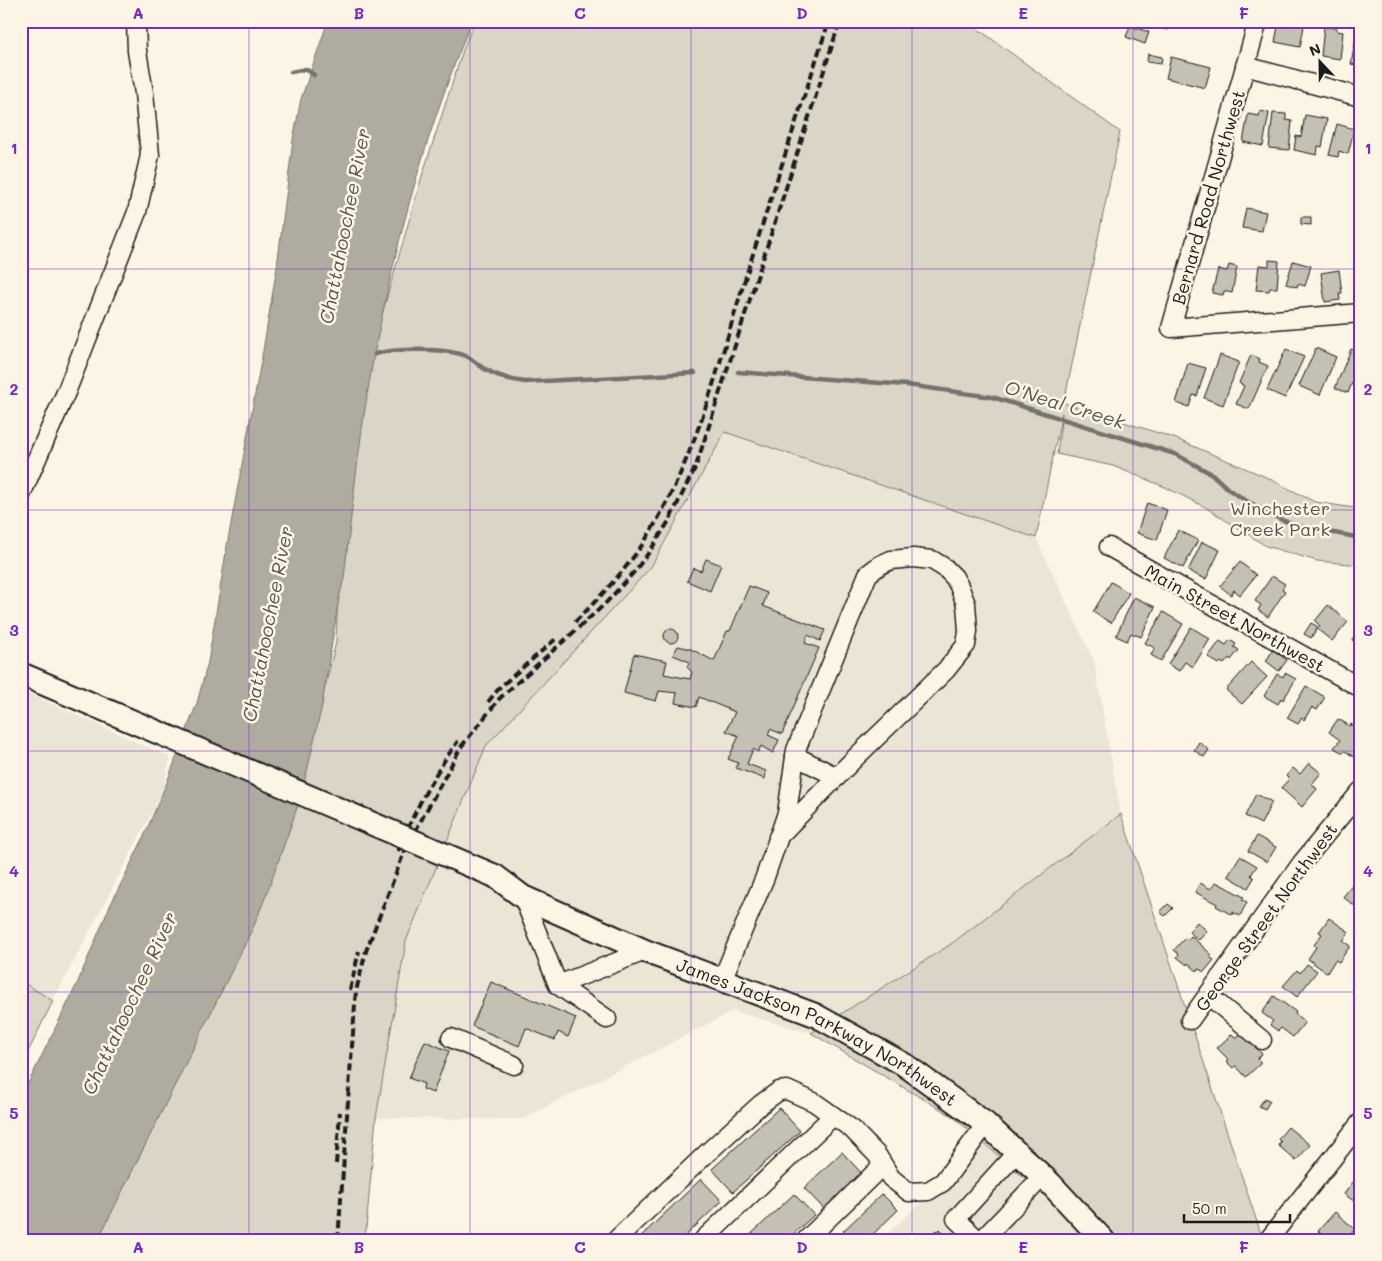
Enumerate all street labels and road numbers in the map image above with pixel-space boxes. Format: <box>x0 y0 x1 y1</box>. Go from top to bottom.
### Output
street label: Bernard Road Northwest <box>1166 87 1250 307</box>
street label: Main Street Northwest <box>1141 558 1329 678</box>
street label: George Street Northwest <box>1189 818 1343 1016</box>
street label: James Jackson Parkway Northwest <box>673 952 962 1111</box>

